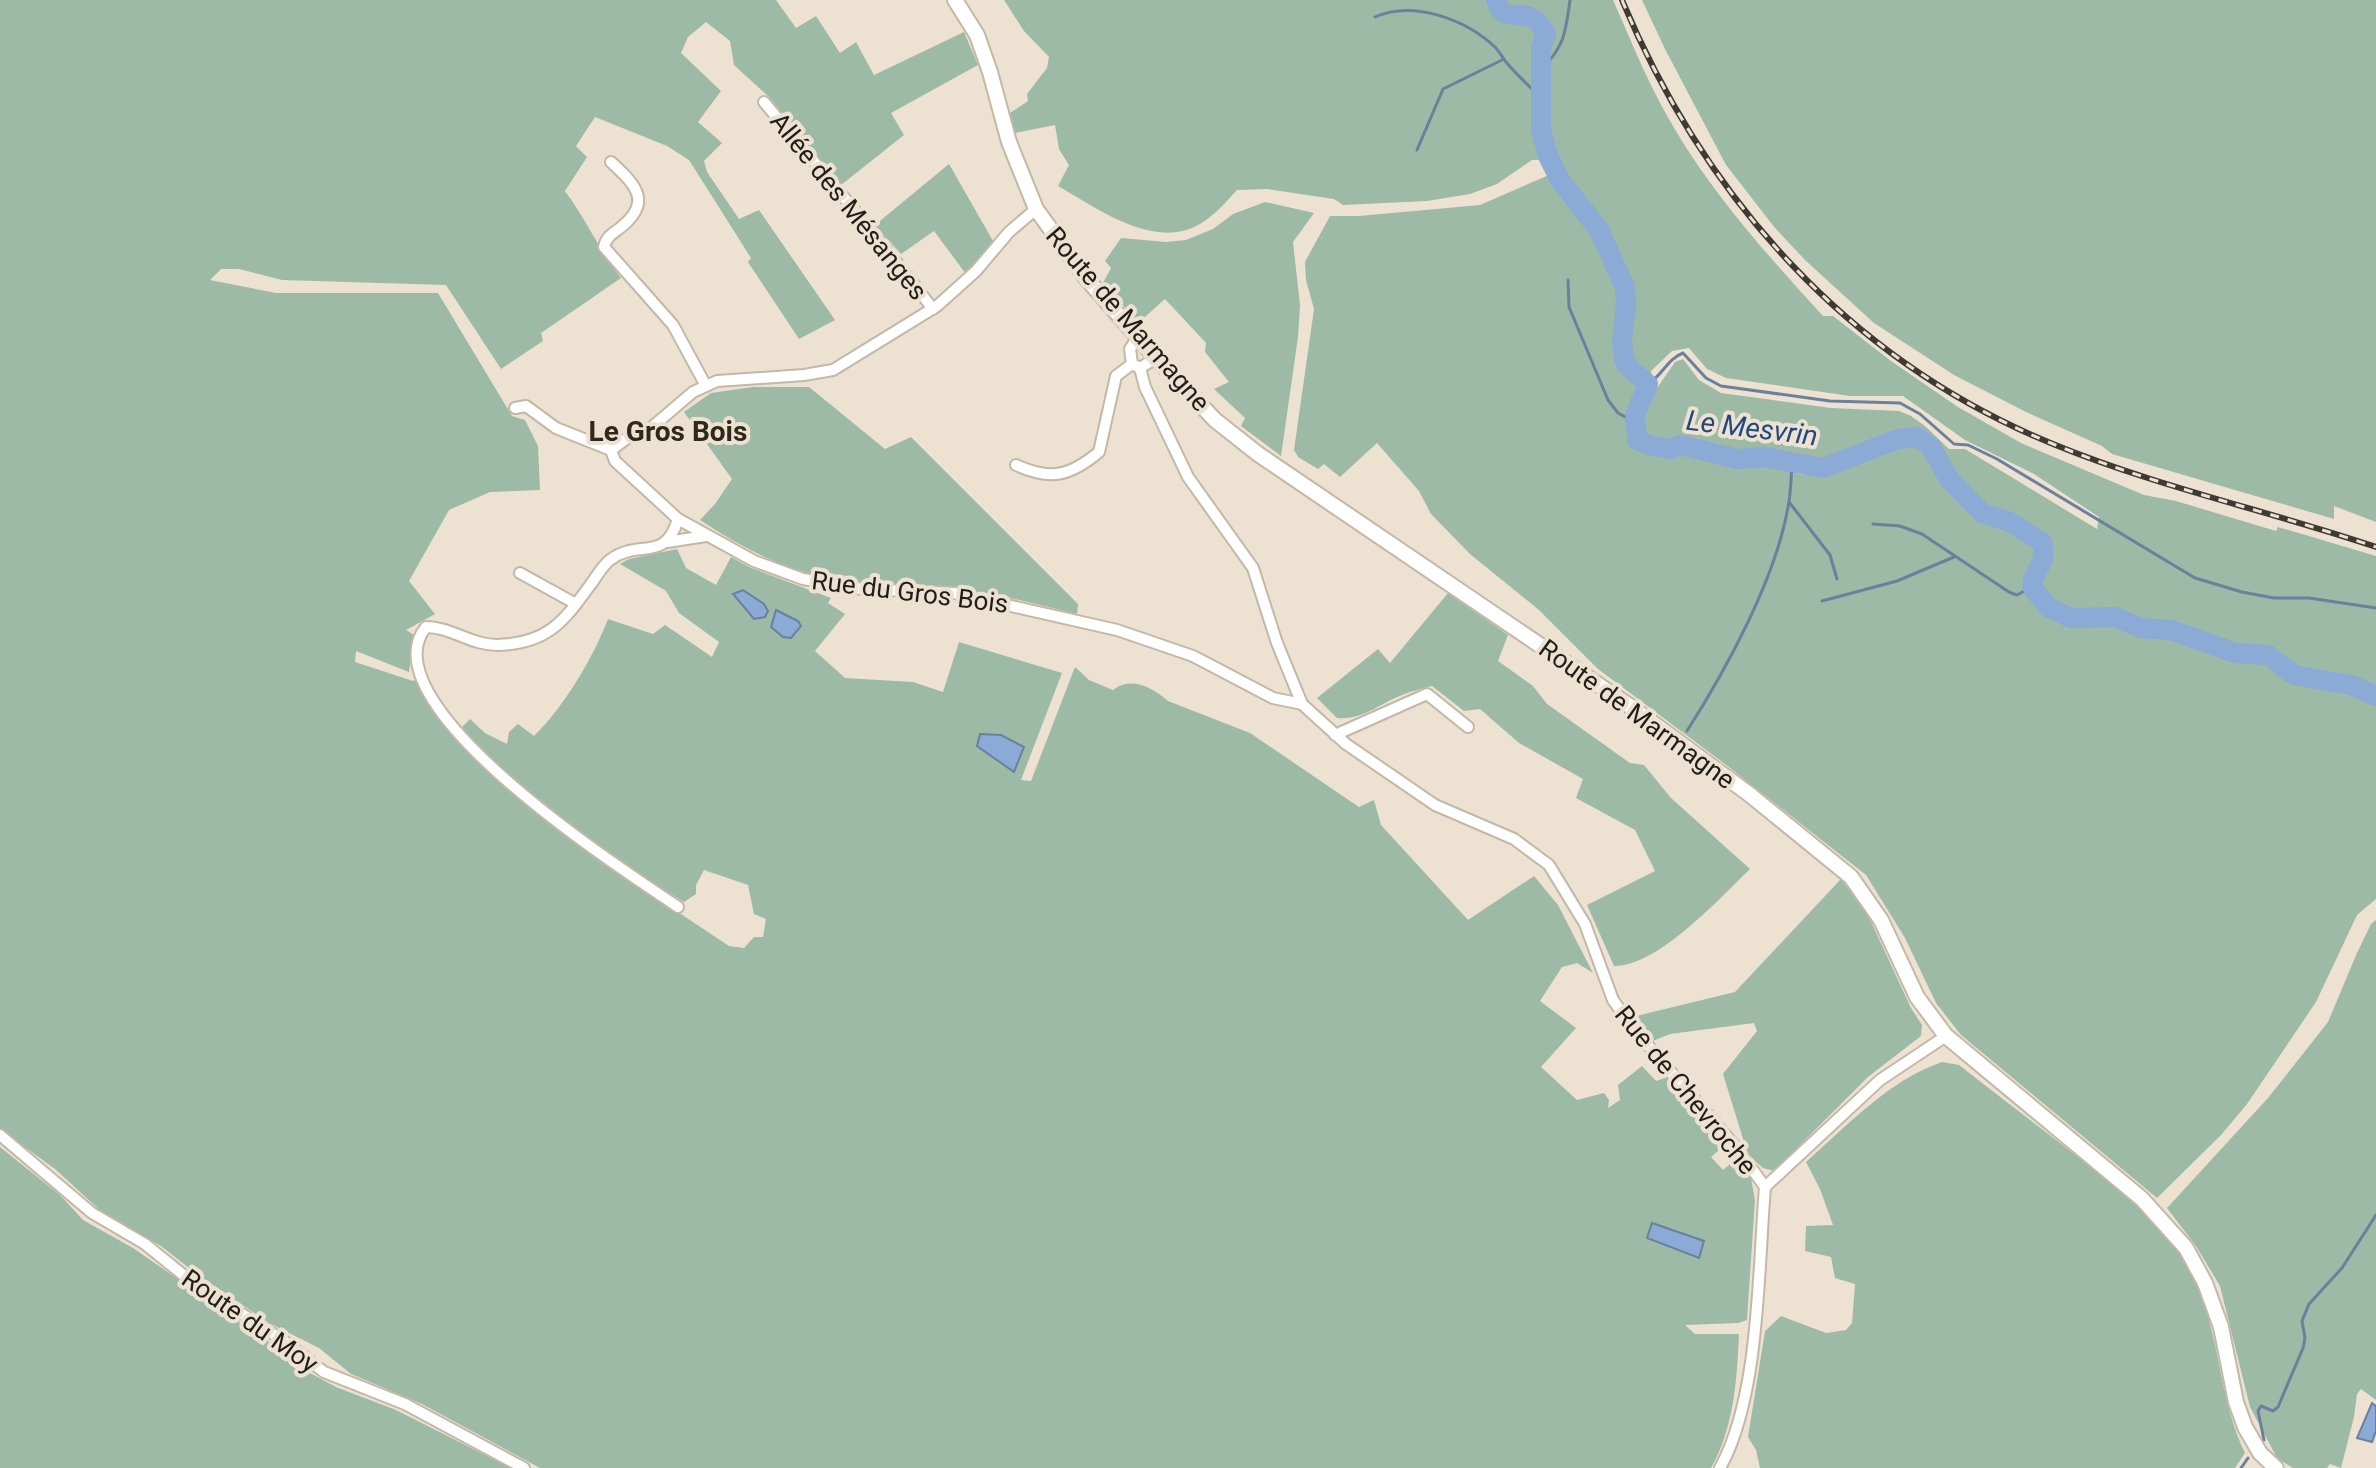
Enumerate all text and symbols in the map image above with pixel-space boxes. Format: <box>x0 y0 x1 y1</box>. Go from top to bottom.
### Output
street label: Allée des Mésanges <box>764 106 934 306</box>
street label: Route de Marmagne <box>1040 221 1216 417</box>
water label: Le Mesvrin <box>1684 404 1820 452</box>
district label: Le Gros Bois <box>589 415 747 448</box>
street label: Rue du Gros Bois <box>810 565 1010 619</box>
street label: Route de Marmagne <box>1533 633 1741 795</box>
street label: Rue de Chevroche <box>1609 1000 1763 1180</box>
street label: Route du Moy <box>176 1263 324 1379</box>

